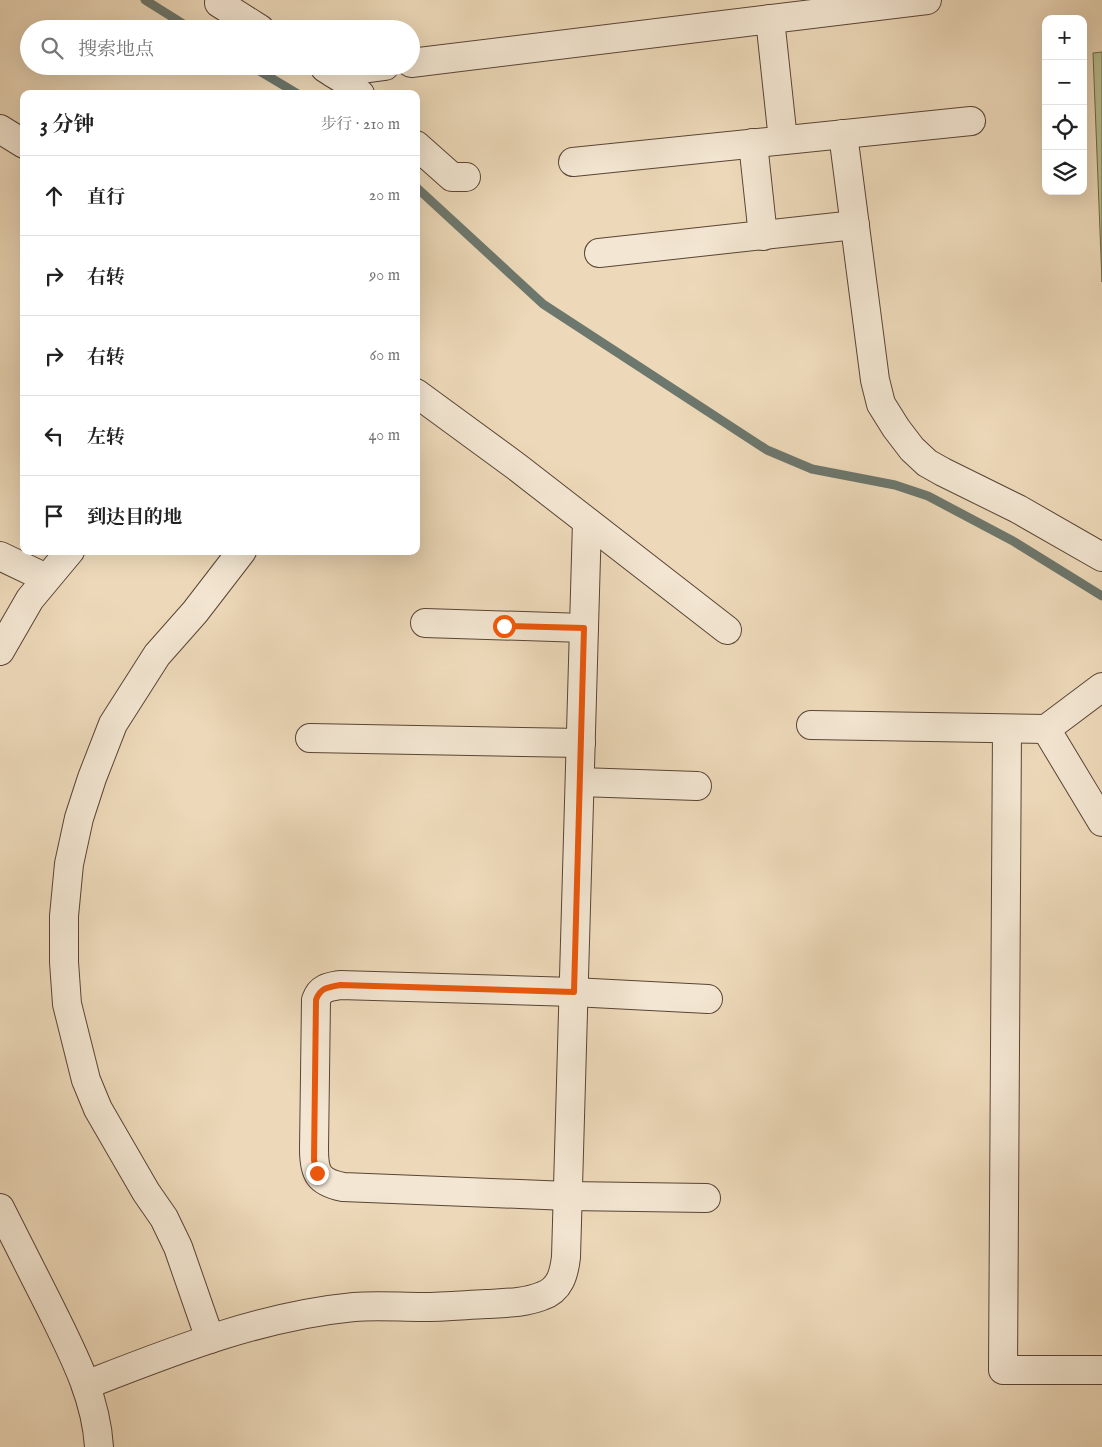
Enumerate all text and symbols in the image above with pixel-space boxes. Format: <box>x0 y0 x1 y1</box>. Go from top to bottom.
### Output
map controls <box>1042 15 1087 195</box>
button: + <box>1042 15 1087 60</box>
search box <box>20 20 420 75</box>
icon: search <box>38 34 66 62</box>
text: 搜索地点 <box>78 38 154 62</box>
button: − <box>1042 60 1087 105</box>
button: locate <box>1042 105 1087 150</box>
text: 3 分钟 <box>40 112 94 139</box>
text: 步行 · 210 m <box>320 115 400 135</box>
button: layers <box>1042 150 1087 195</box>
icon: ahead <box>40 182 68 210</box>
text: 直行 <box>87 186 125 210</box>
text: 20 m <box>369 186 400 206</box>
icon: right <box>40 262 68 290</box>
text: 右转 <box>87 266 125 290</box>
text: 90 m <box>369 266 400 286</box>
icon: right <box>40 342 68 370</box>
text: 右转 <box>87 346 125 370</box>
text: 60 m <box>370 346 400 366</box>
icon: left <box>40 422 68 450</box>
text: 左转 <box>87 426 125 450</box>
text: 40 m <box>368 426 400 446</box>
icon: arrive <box>40 502 68 530</box>
text: 到达目的地 <box>87 506 182 530</box>
route start <box>493 615 516 638</box>
route end <box>306 1162 329 1185</box>

